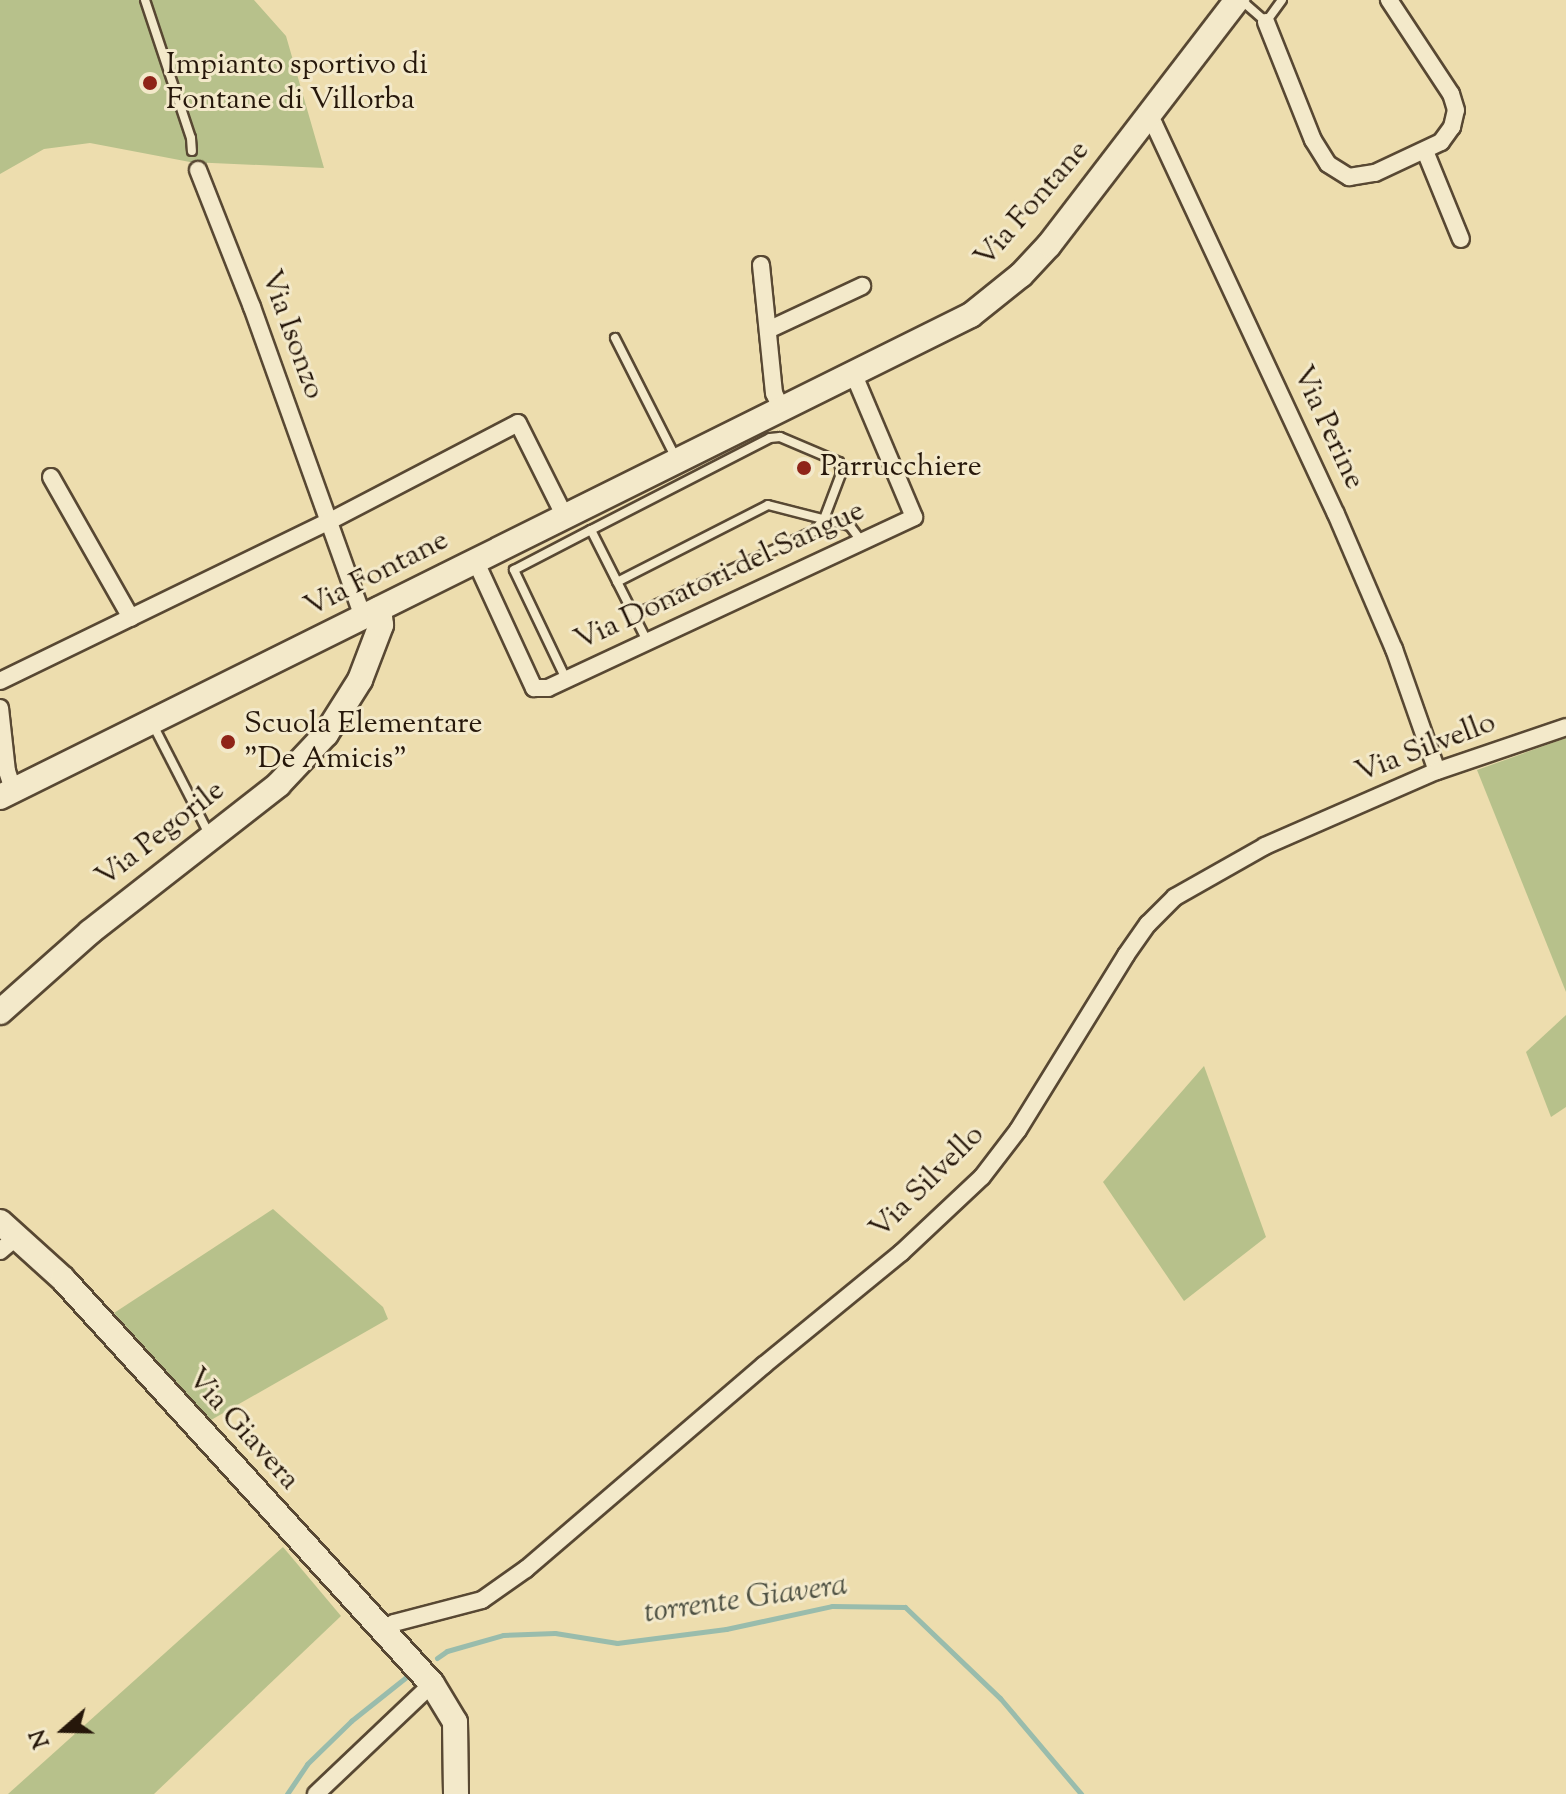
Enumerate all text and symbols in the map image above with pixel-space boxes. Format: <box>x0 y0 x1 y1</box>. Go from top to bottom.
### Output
place label: Impianto sportivo di Fontane di Villorba <box>166 48 428 118</box>
marker: Impianto sportivo di Fontane di Villorba <box>141 74 159 92</box>
street label: Via Fontane <box>968 134 1098 276</box>
street label: Via Isonzo <box>251 266 331 404</box>
street label: Via Perine <box>1283 361 1371 495</box>
place label: Parrucchiere <box>820 450 982 486</box>
marker: Parrucchiere <box>795 459 813 477</box>
street label: Via Donatori del Sangue <box>569 494 871 660</box>
street label: Via Fontane <box>299 523 455 627</box>
street label: Via Silvello <box>1351 706 1501 792</box>
place label: Scuola Elementare "De Amicis" <box>244 707 483 778</box>
marker: Scuola Elementare "De Amicis" <box>219 733 237 751</box>
street label: Via Pegorile <box>89 774 233 896</box>
street label: Via Silvello <box>863 1118 993 1248</box>
street label: Via Giavera <box>178 1362 306 1498</box>
water label: torrente Giavera <box>642 1567 850 1633</box>
north arrow <box>24 1690 104 1770</box>
text: N <box>23 1724 59 1752</box>

